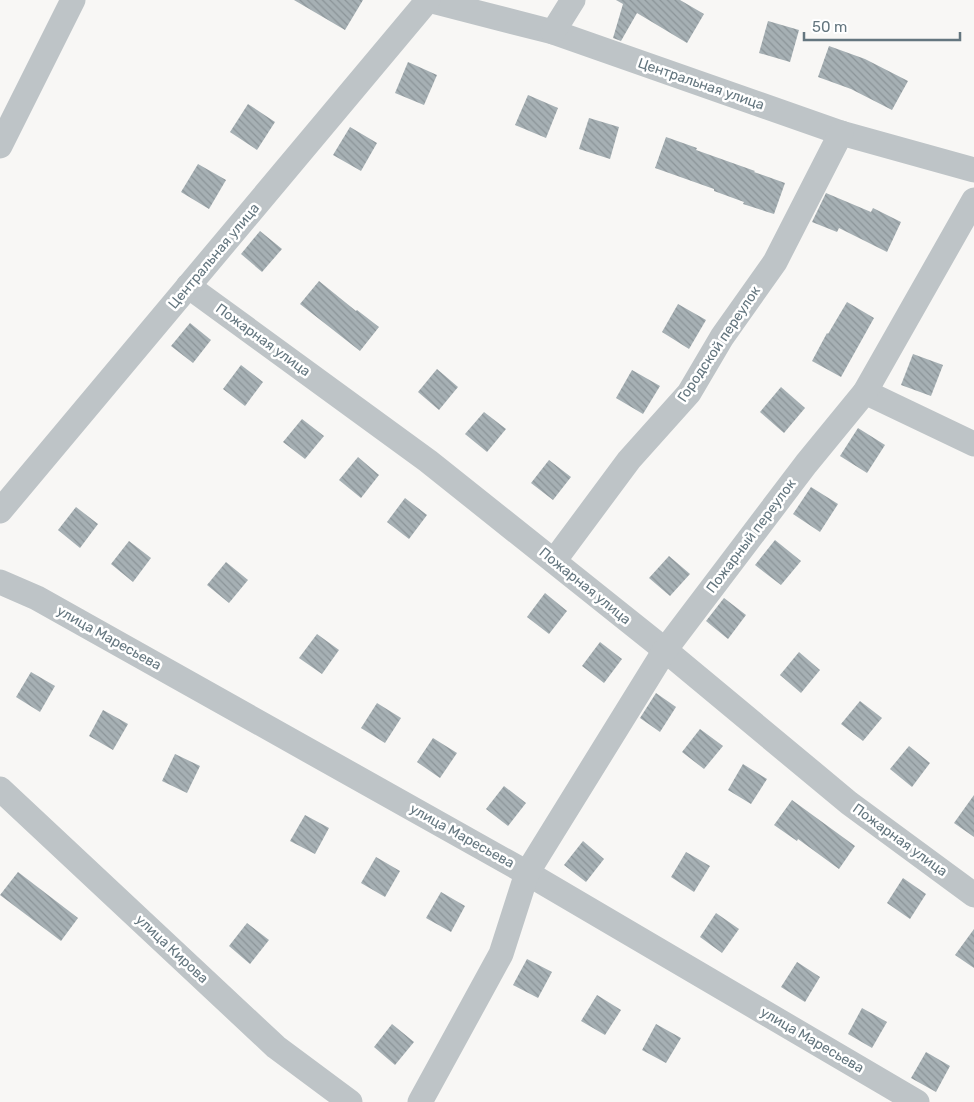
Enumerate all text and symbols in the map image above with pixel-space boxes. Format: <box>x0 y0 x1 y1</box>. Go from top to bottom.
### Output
scale bar <box>804 10 960 42</box>
text: 50 m <box>812 18 847 36</box>
street label: Центральная улица <box>636 54 766 114</box>
street label: Центральная улица <box>165 200 263 312</box>
street label: Городской переулок <box>674 282 764 405</box>
street label: Пожарная улица <box>212 300 314 380</box>
street label: Пожарный переулок <box>702 475 800 596</box>
street label: Пожарная улица <box>536 544 634 628</box>
street label: улица Маресьева <box>54 602 164 674</box>
street label: улица Маресьева <box>407 800 517 872</box>
street label: Пожарная улица <box>849 800 951 880</box>
street label: улица Кирова <box>132 911 212 987</box>
street label: улица Маресьева <box>757 1003 867 1077</box>

